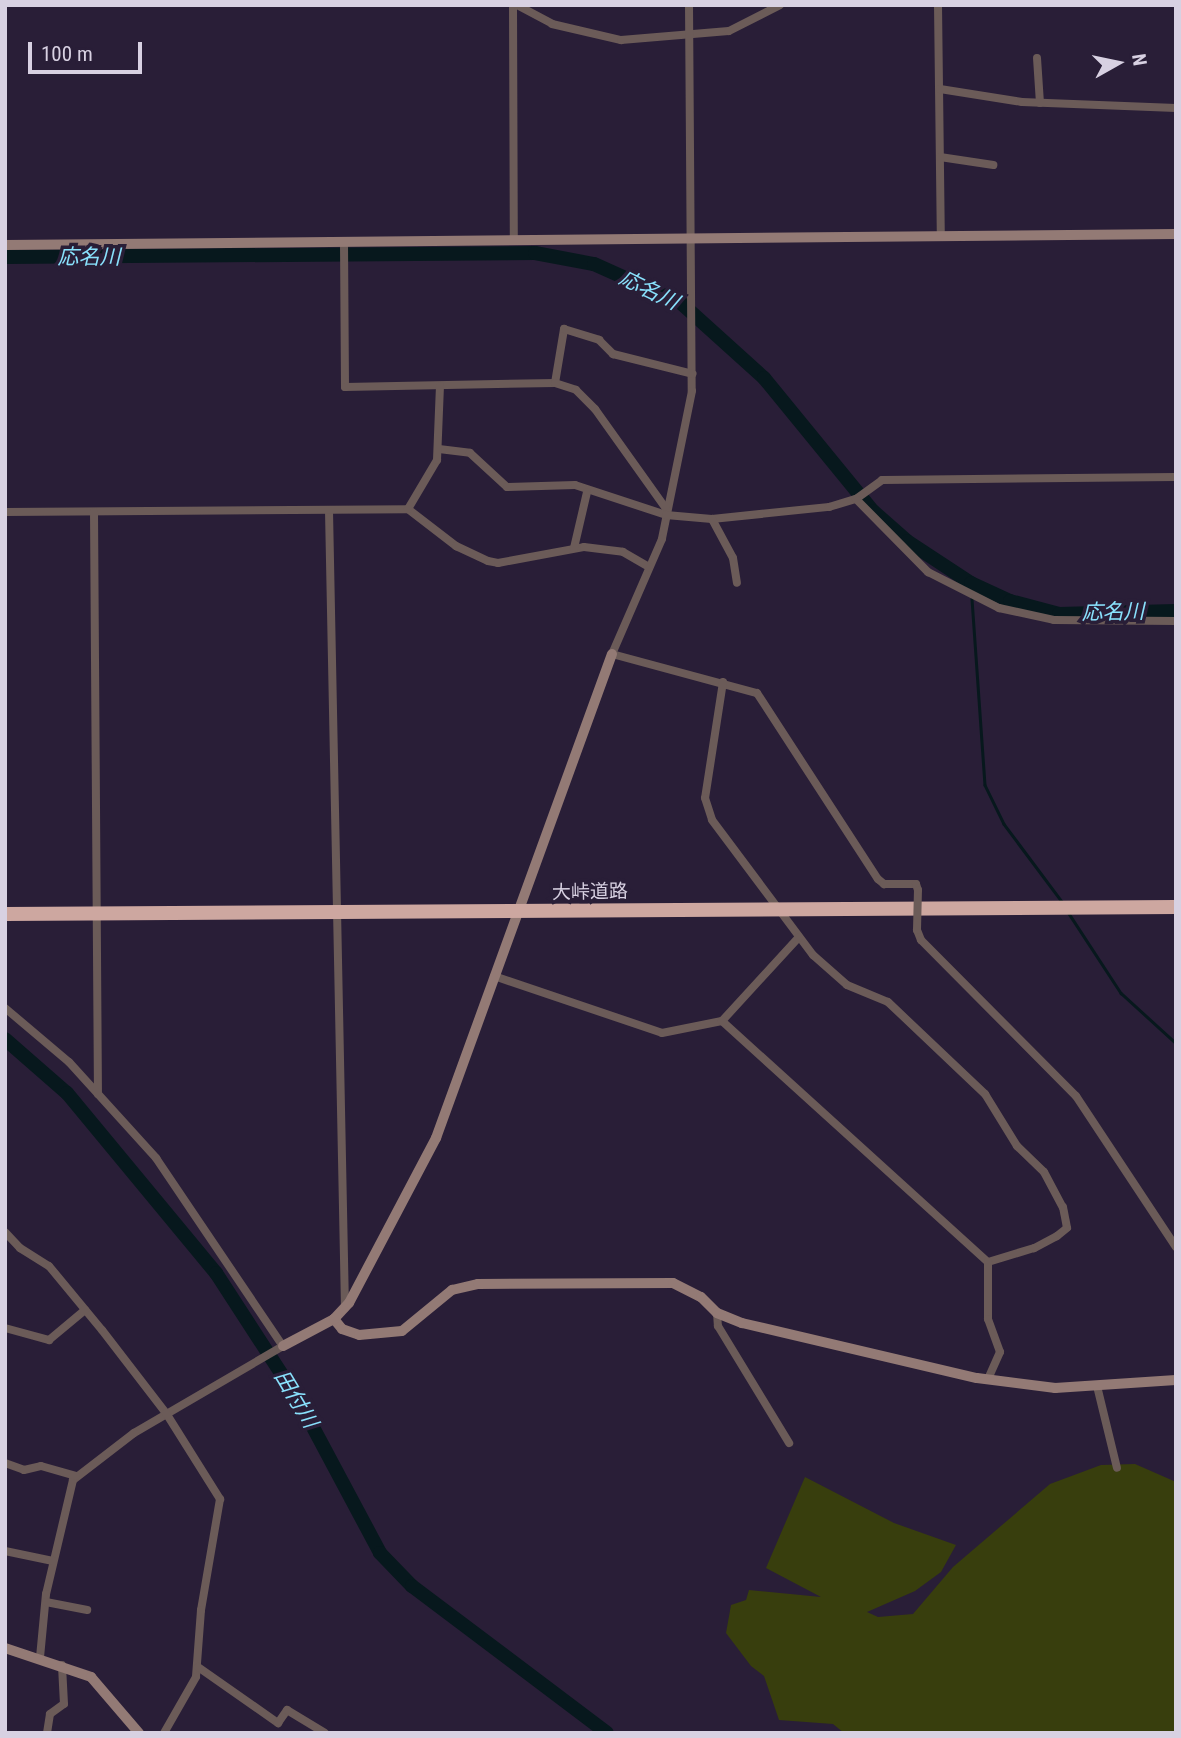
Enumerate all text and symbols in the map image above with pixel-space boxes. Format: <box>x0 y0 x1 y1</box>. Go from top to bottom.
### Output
scale bar <box>32 28 145 72</box>
north arrow <box>1083 28 1153 98</box>
text: 100 m <box>41 42 93 66</box>
text: N <box>1127 52 1152 67</box>
water label: 応名川 <box>58 244 120 270</box>
water label: 応名川 <box>615 265 683 315</box>
water label: 応名川 <box>1081 599 1145 625</box>
street label: 大峠道路 <box>552 880 628 904</box>
water label: 田付川 <box>269 1366 323 1432</box>

